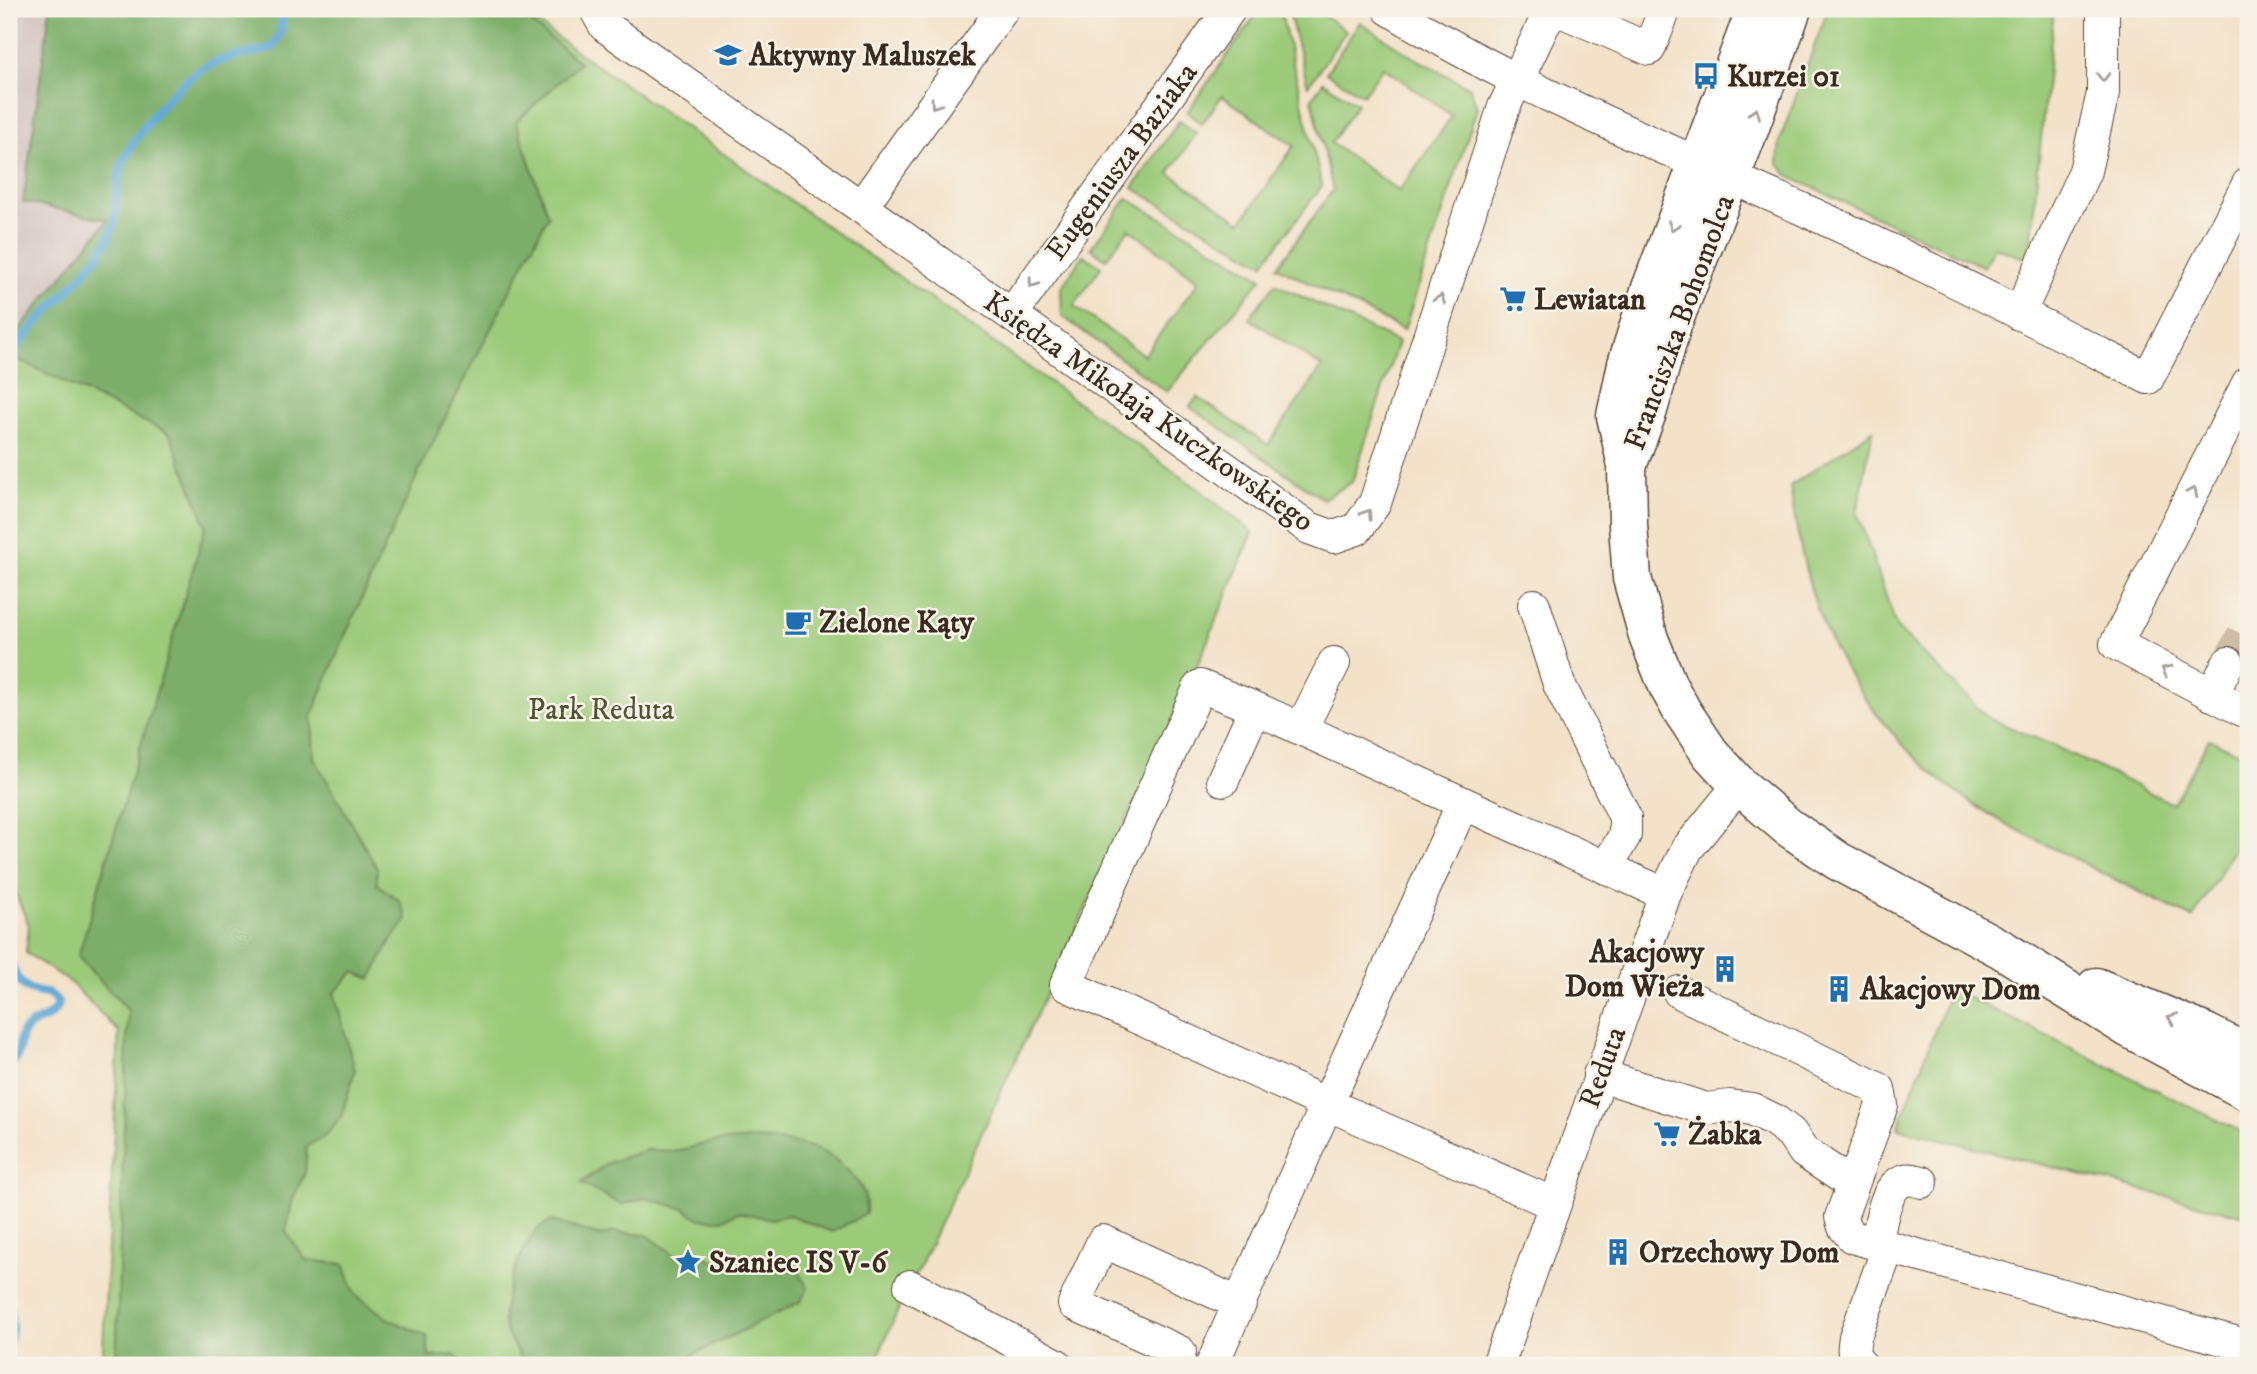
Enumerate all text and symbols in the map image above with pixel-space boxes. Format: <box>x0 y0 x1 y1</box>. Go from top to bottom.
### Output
place label: Aktywny Maluszek <box>748 38 977 75</box>
school or university icon: Aktywny Maluszek <box>713 40 743 70</box>
street label: Eugeniusza Baziaka <box>1038 56 1207 268</box>
place label: Kurzei 01 <box>1727 59 1840 96</box>
bus stop icon: Kurzei 01 <box>1691 61 1721 91</box>
one-way arrow <box>2095 72 2111 83</box>
one-way arrow <box>931 96 943 109</box>
one-way arrow <box>1747 108 1761 120</box>
street label: Franciszka Bohomolca <box>1617 189 1744 455</box>
one-way arrow <box>1667 220 1681 232</box>
one-way arrow <box>1029 275 1041 288</box>
place label: Lewiatan <box>1534 282 1646 319</box>
street label: Księdza Mikołaja Kuczkowskiego <box>976 284 1320 541</box>
supermarket icon: Lewiatan <box>1498 284 1528 314</box>
one-way arrow <box>1432 293 1446 305</box>
one-way arrow <box>2185 487 2199 499</box>
one-way arrow <box>1359 508 1372 521</box>
place label: Zielone Kąty <box>819 605 975 642</box>
cafe icon: Zielone Kąty <box>783 607 813 637</box>
one-way arrow <box>2161 665 2173 679</box>
park label: Park Reduta <box>528 692 675 729</box>
place label: Akacjowy Dom Wieża <box>1565 935 1705 1006</box>
building icon: Akacjowy Dom Wieża <box>1710 954 1740 984</box>
place label: Akacjowy Dom <box>1859 972 2041 1009</box>
building icon: Akacjowy Dom <box>1824 974 1854 1004</box>
one-way arrow <box>2167 1012 2179 1026</box>
street label: Reduta <box>1572 1021 1635 1113</box>
place label: Żabka <box>1688 1115 1763 1154</box>
supermarket icon: Żabka <box>1652 1119 1682 1149</box>
place label: Orzechowy Dom <box>1639 1235 1840 1272</box>
building icon: Orzechowy Dom <box>1603 1237 1633 1267</box>
place label: Szaniec IS V-6 <box>709 1245 888 1282</box>
place icon: Szaniec IS V-6 <box>673 1247 703 1277</box>

